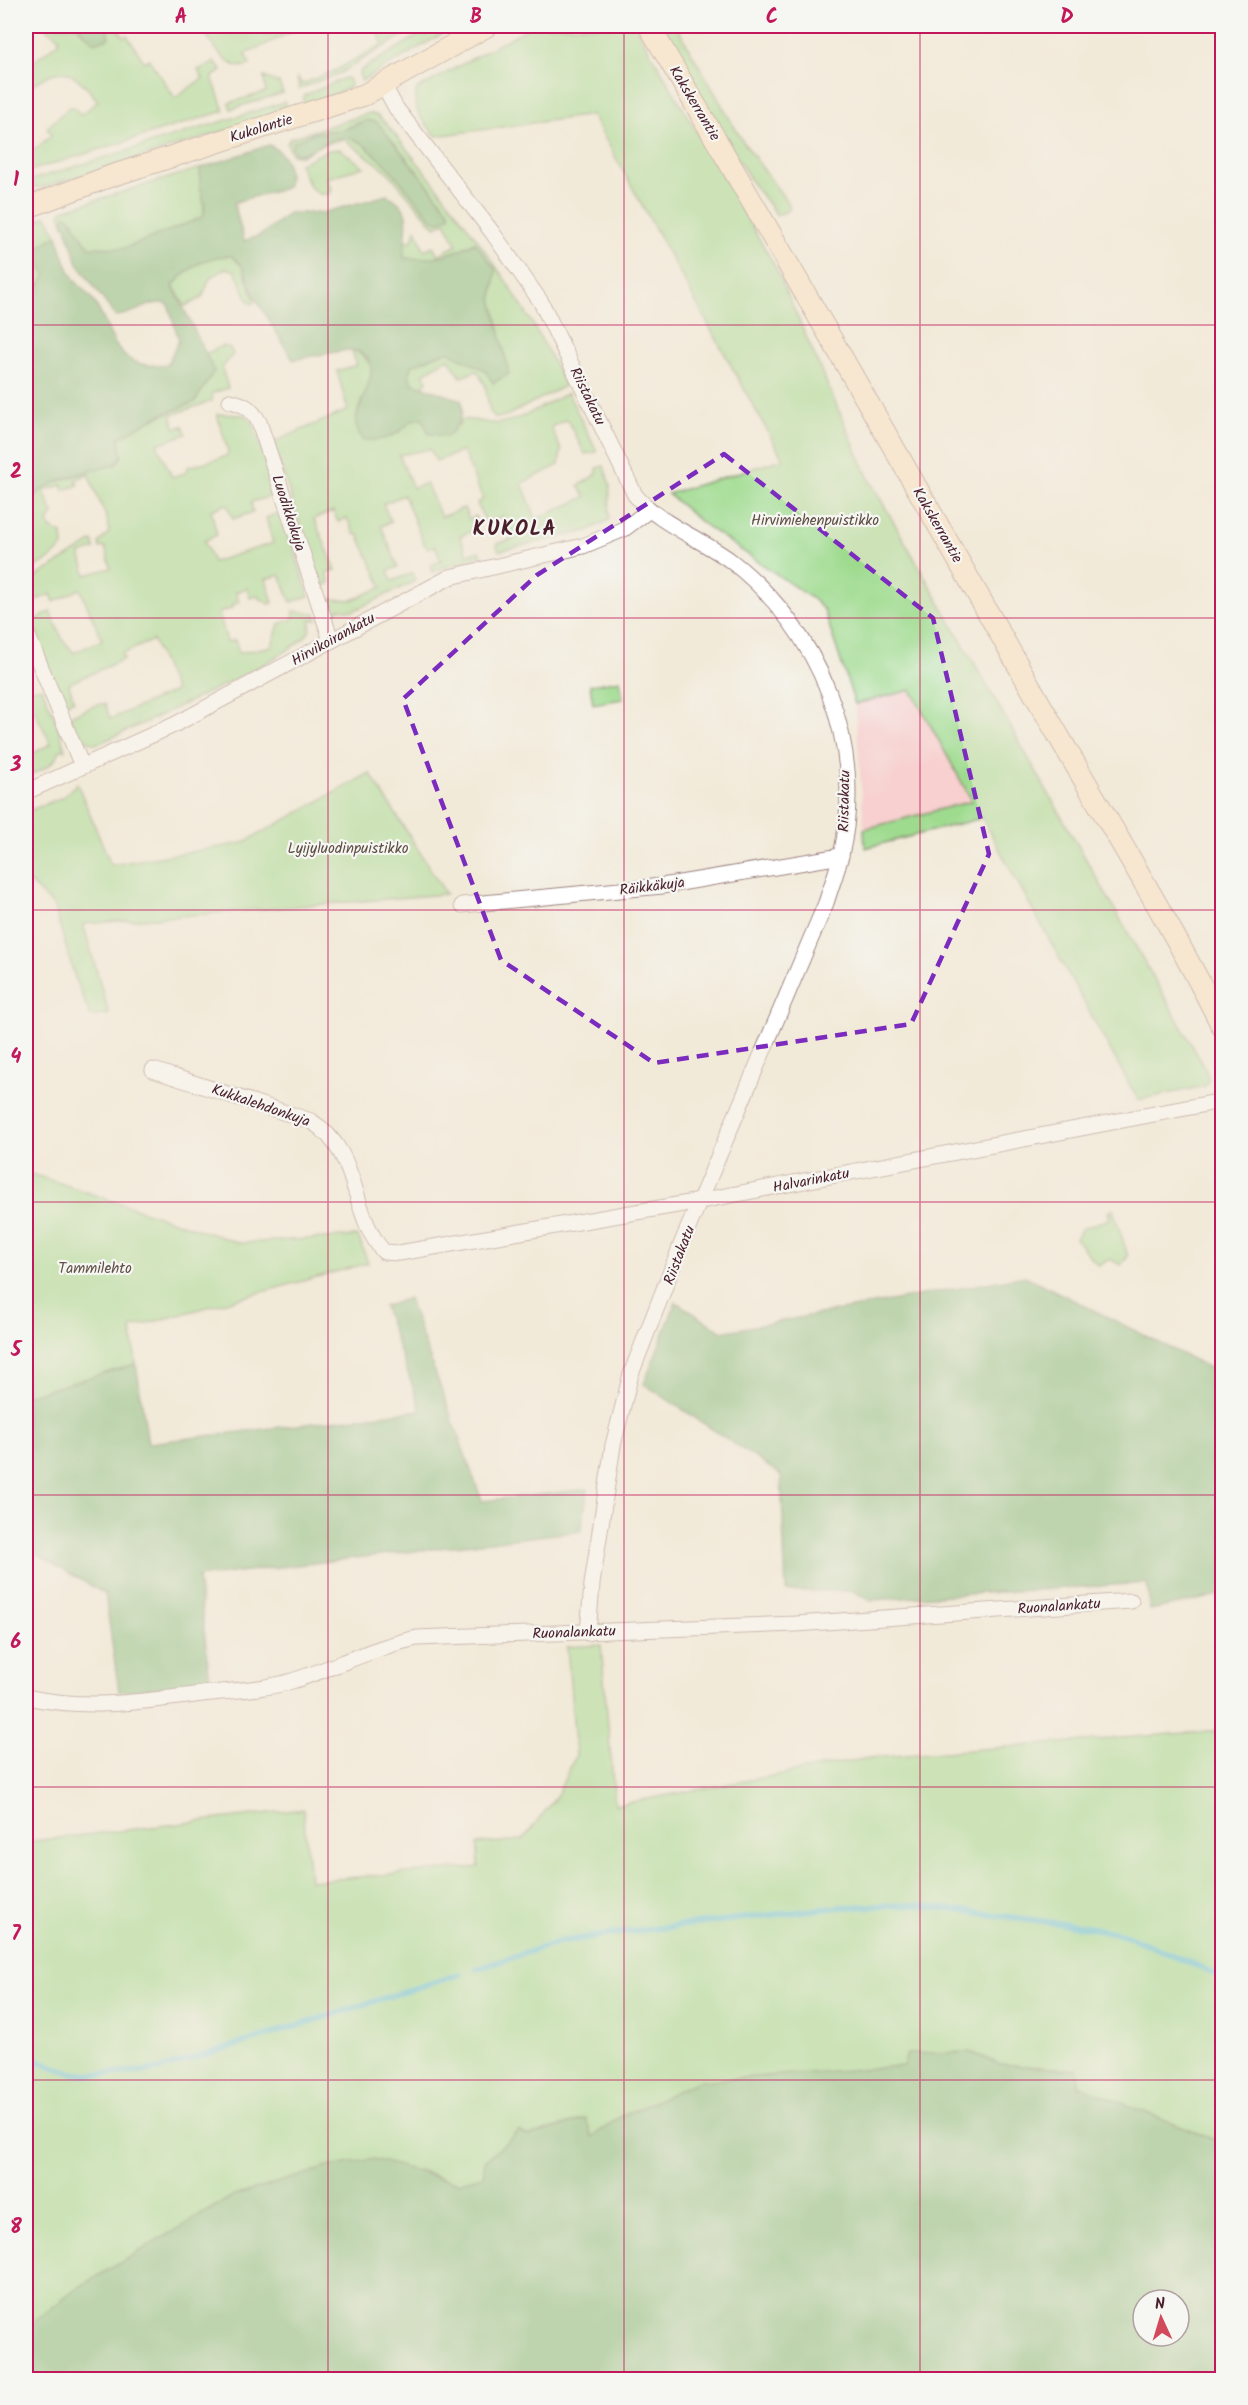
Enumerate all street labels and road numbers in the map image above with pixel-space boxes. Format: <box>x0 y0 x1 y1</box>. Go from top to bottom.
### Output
street label: Kakskerrantie <box>662 61 726 146</box>
street label: Kukolantie <box>227 108 296 150</box>
street label: Riistakatu <box>563 363 612 430</box>
street label: Luodikkokuja <box>264 472 312 555</box>
street label: Kakskerrantie <box>906 483 969 568</box>
street label: Hirvikoirankatu <box>287 607 380 673</box>
street label: Riistakatu <box>832 770 858 832</box>
street label: Räikkäkuja <box>618 871 686 903</box>
street label: Kukkalehdonkuja <box>208 1078 313 1134</box>
street label: Halvarinkatu <box>771 1162 852 1200</box>
street label: Riistakatu <box>658 1222 702 1289</box>
street label: Ruonalankatu <box>1017 1592 1102 1622</box>
street label: Ruonalankatu <box>532 1620 616 1646</box>

